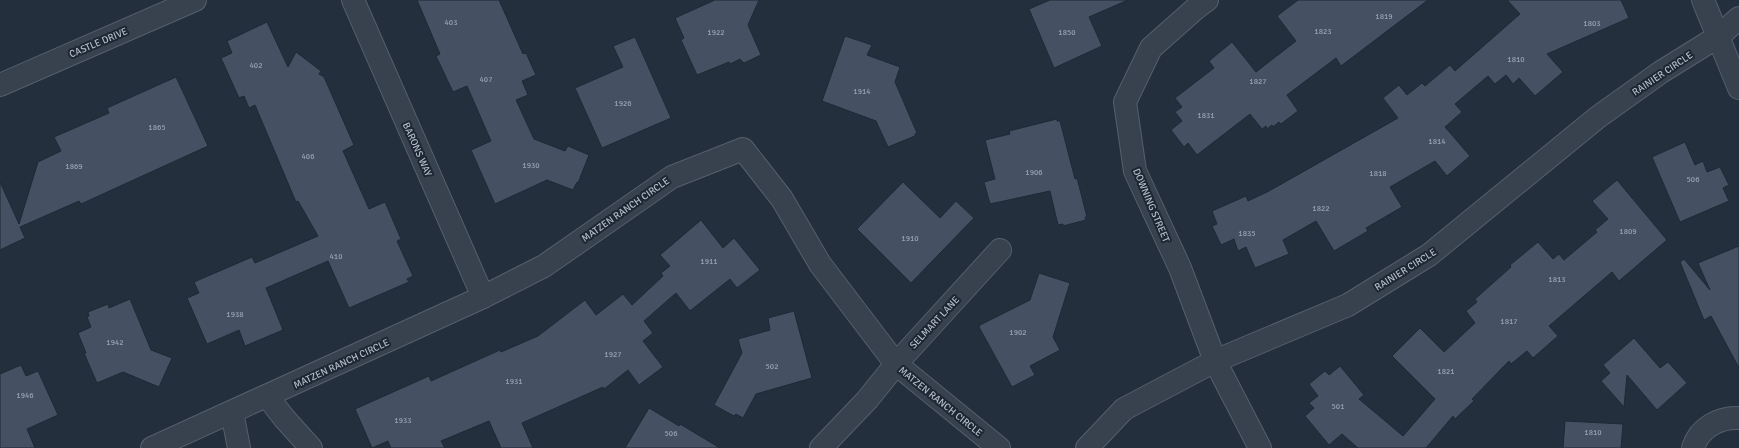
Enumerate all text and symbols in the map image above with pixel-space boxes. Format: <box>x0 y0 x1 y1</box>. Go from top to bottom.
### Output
house number: 1819 <box>1375 11 1393 21</box>
house number: 403 <box>445 17 457 27</box>
house number: 1803 <box>1583 18 1601 28</box>
street label: CASTLE DRIVE <box>67 25 130 61</box>
house number: 1823 <box>1314 26 1332 36</box>
house number: 1922 <box>707 27 725 37</box>
house number: 1850 <box>1058 27 1076 37</box>
street label: RAINIER CIRCLE <box>1630 49 1695 98</box>
house number: 1810 <box>1507 54 1525 64</box>
house number: 402 <box>250 60 262 70</box>
house number: 407 <box>480 74 492 84</box>
house number: 1827 <box>1249 76 1267 86</box>
house number: 1914 <box>853 86 871 96</box>
house number: 1926 <box>614 98 632 108</box>
house number: 1831 <box>1197 110 1215 120</box>
street label: BARONS WAY <box>400 120 434 178</box>
house number: 1865 <box>148 122 166 132</box>
house number: 1814 <box>1428 136 1446 146</box>
house number: 406 <box>302 151 314 161</box>
house number: 1930 <box>522 160 540 170</box>
house number: 1869 <box>65 161 83 171</box>
house number: 1906 <box>1025 167 1043 177</box>
street label: DOWNING STREET <box>1130 167 1172 244</box>
house number: 1818 <box>1369 168 1387 178</box>
house number: 506 <box>1687 174 1699 184</box>
street label: MATZEN RANCH CIRCLE <box>579 175 672 245</box>
house number: 1822 <box>1312 203 1330 213</box>
house number: 1809 <box>1619 226 1637 236</box>
house number: 1835 <box>1238 228 1256 238</box>
house number: 1910 <box>901 233 919 243</box>
street label: RAINIER CIRCLE <box>1373 246 1439 294</box>
house number: 410 <box>330 251 342 261</box>
house number: 1911 <box>700 256 718 266</box>
house number: 1813 <box>1548 274 1566 284</box>
street label: SELMART LANE <box>907 294 962 351</box>
house number: 1938 <box>226 309 244 319</box>
house number: 1817 <box>1500 316 1518 326</box>
house number: 1902 <box>1009 327 1027 337</box>
street label: MATZEN RANCH CIRCLE <box>292 336 392 391</box>
house number: 1942 <box>106 337 124 347</box>
house number: 1927 <box>604 349 622 359</box>
house number: 502 <box>766 361 778 371</box>
street label: MATZEN RANCH CIRCLE <box>896 364 985 439</box>
house number: 1821 <box>1437 366 1455 376</box>
house number: 1931 <box>505 376 523 386</box>
house number: 1946 <box>16 390 34 400</box>
house number: 501 <box>1332 401 1344 411</box>
house number: 1933 <box>394 415 412 425</box>
house number: 1810 <box>1584 427 1602 437</box>
house number: 506 <box>665 428 677 438</box>

